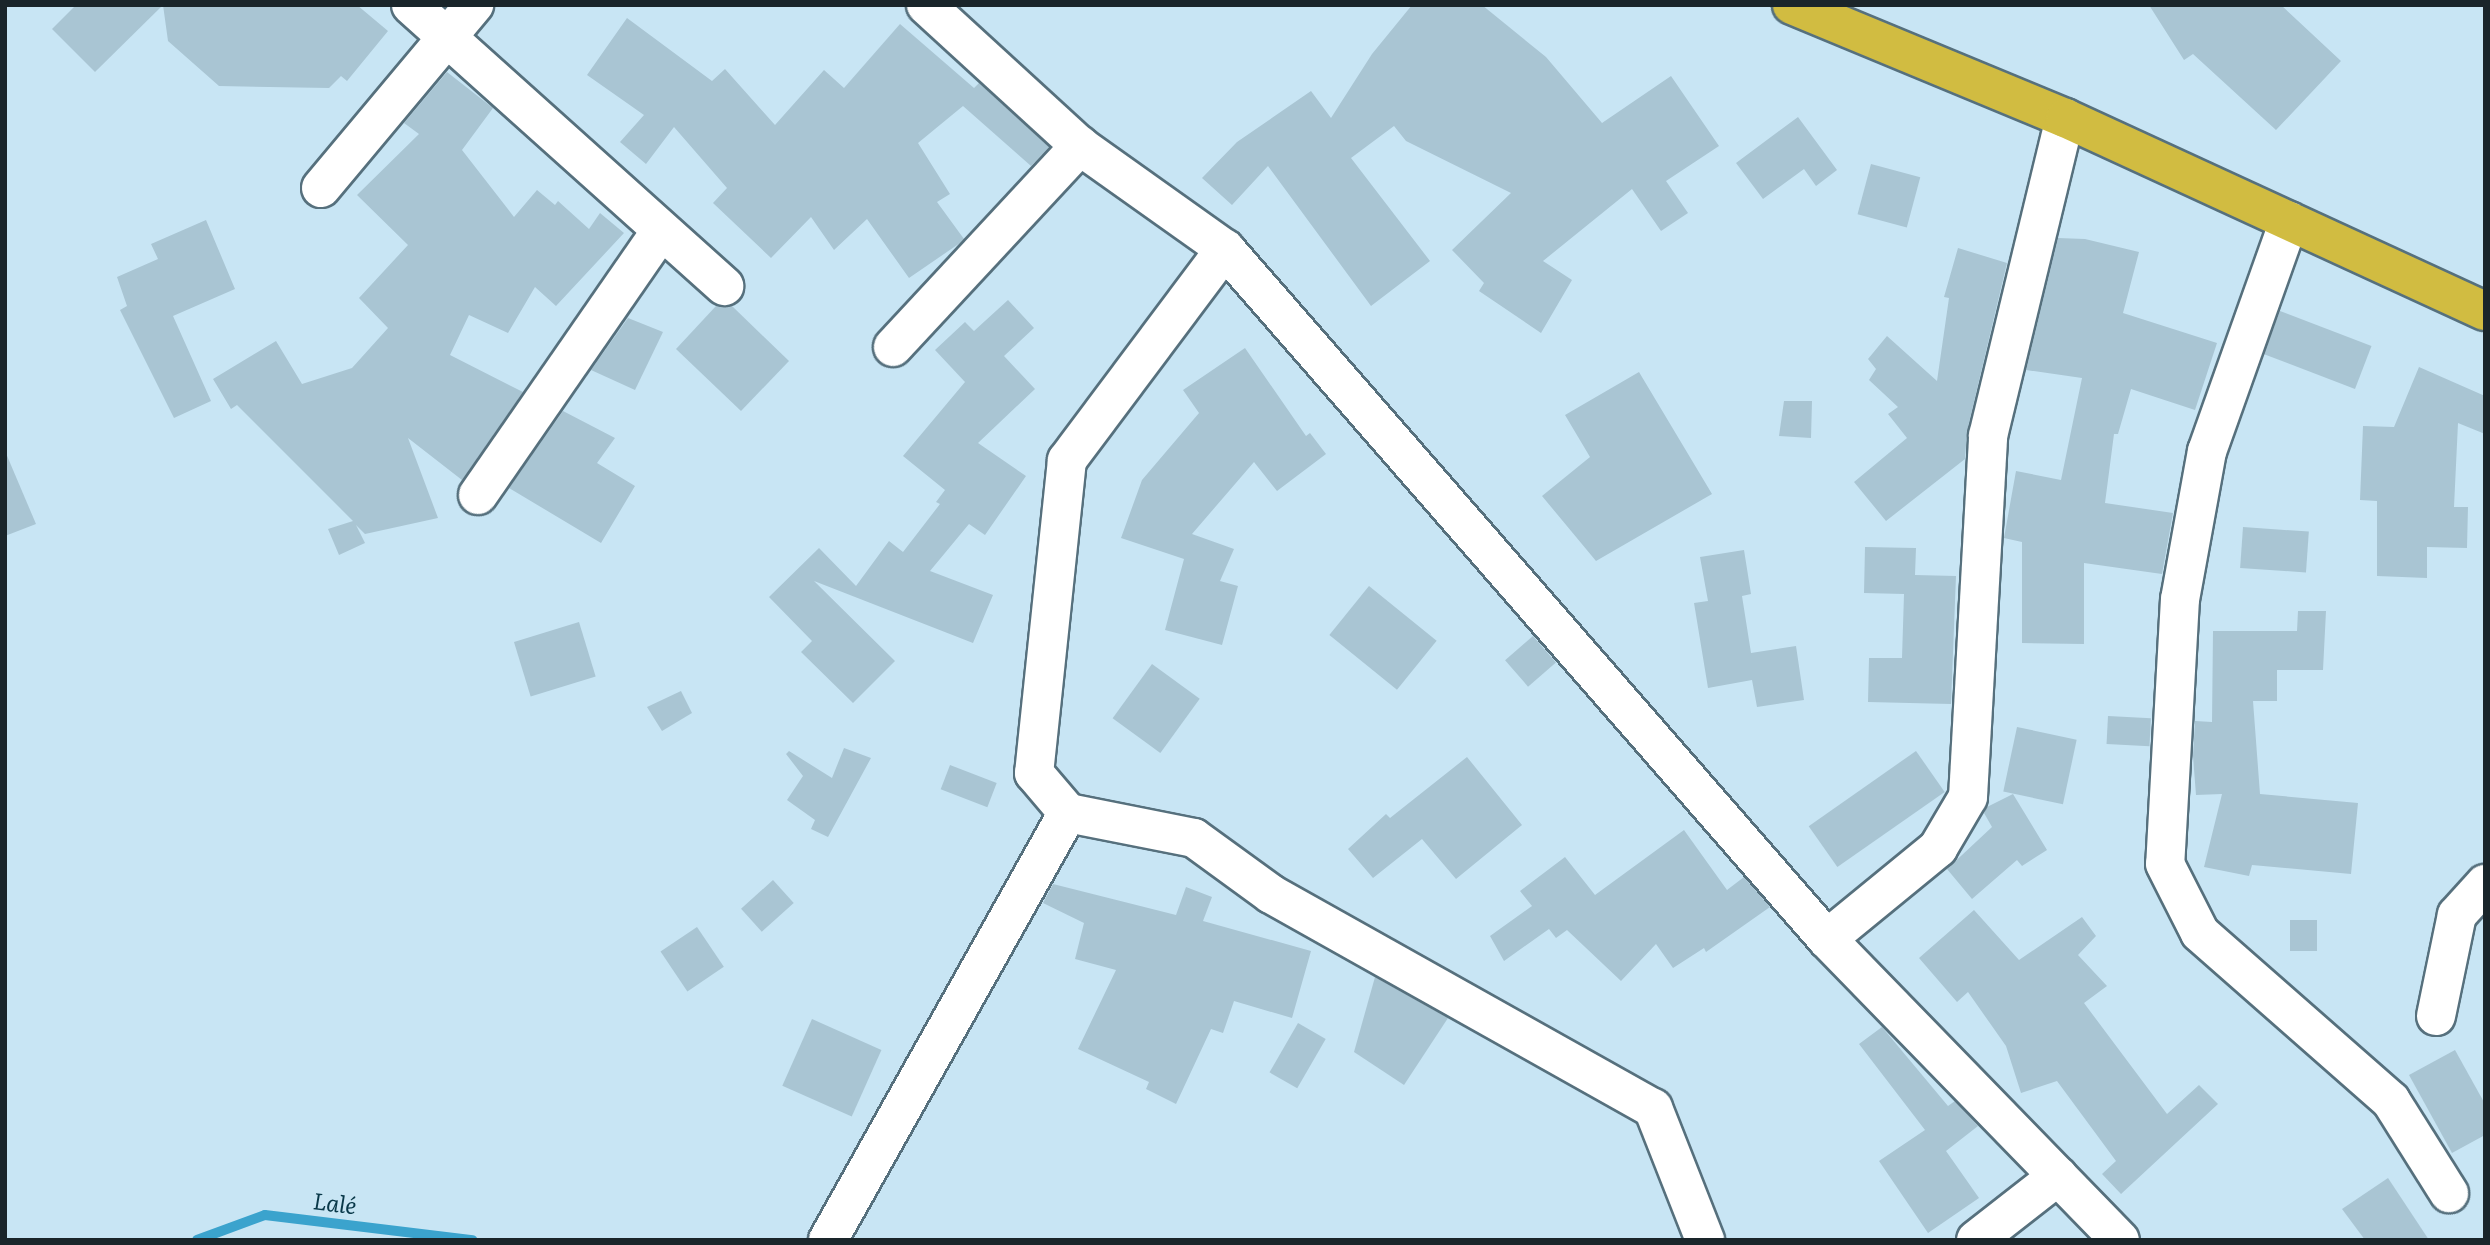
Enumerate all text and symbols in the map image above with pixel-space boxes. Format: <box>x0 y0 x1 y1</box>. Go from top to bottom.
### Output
water label: Lalé <box>312 1186 358 1218</box>

